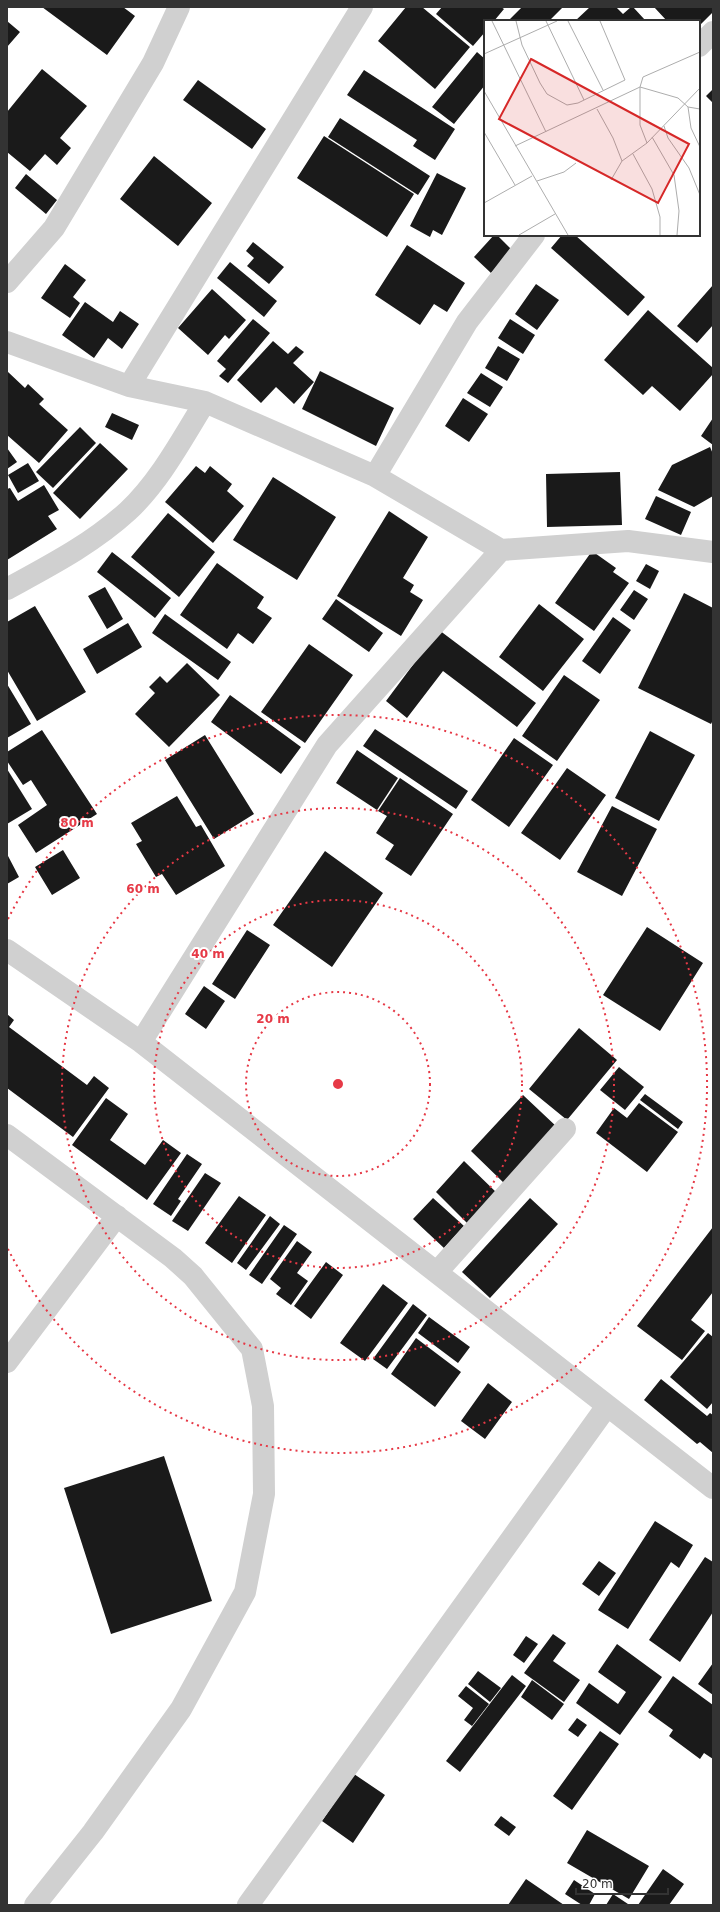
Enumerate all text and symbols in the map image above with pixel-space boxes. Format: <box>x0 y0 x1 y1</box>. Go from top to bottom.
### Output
inset map <box>484 20 700 236</box>
text: 80 m <box>60 816 94 830</box>
text: 60 m <box>126 882 160 896</box>
text: 40 m <box>191 947 225 961</box>
text: 20 m <box>256 1012 290 1026</box>
centre of rings <box>331 1077 345 1091</box>
scale bar <box>576 1870 668 1896</box>
text: 20 m <box>582 1877 613 1891</box>

